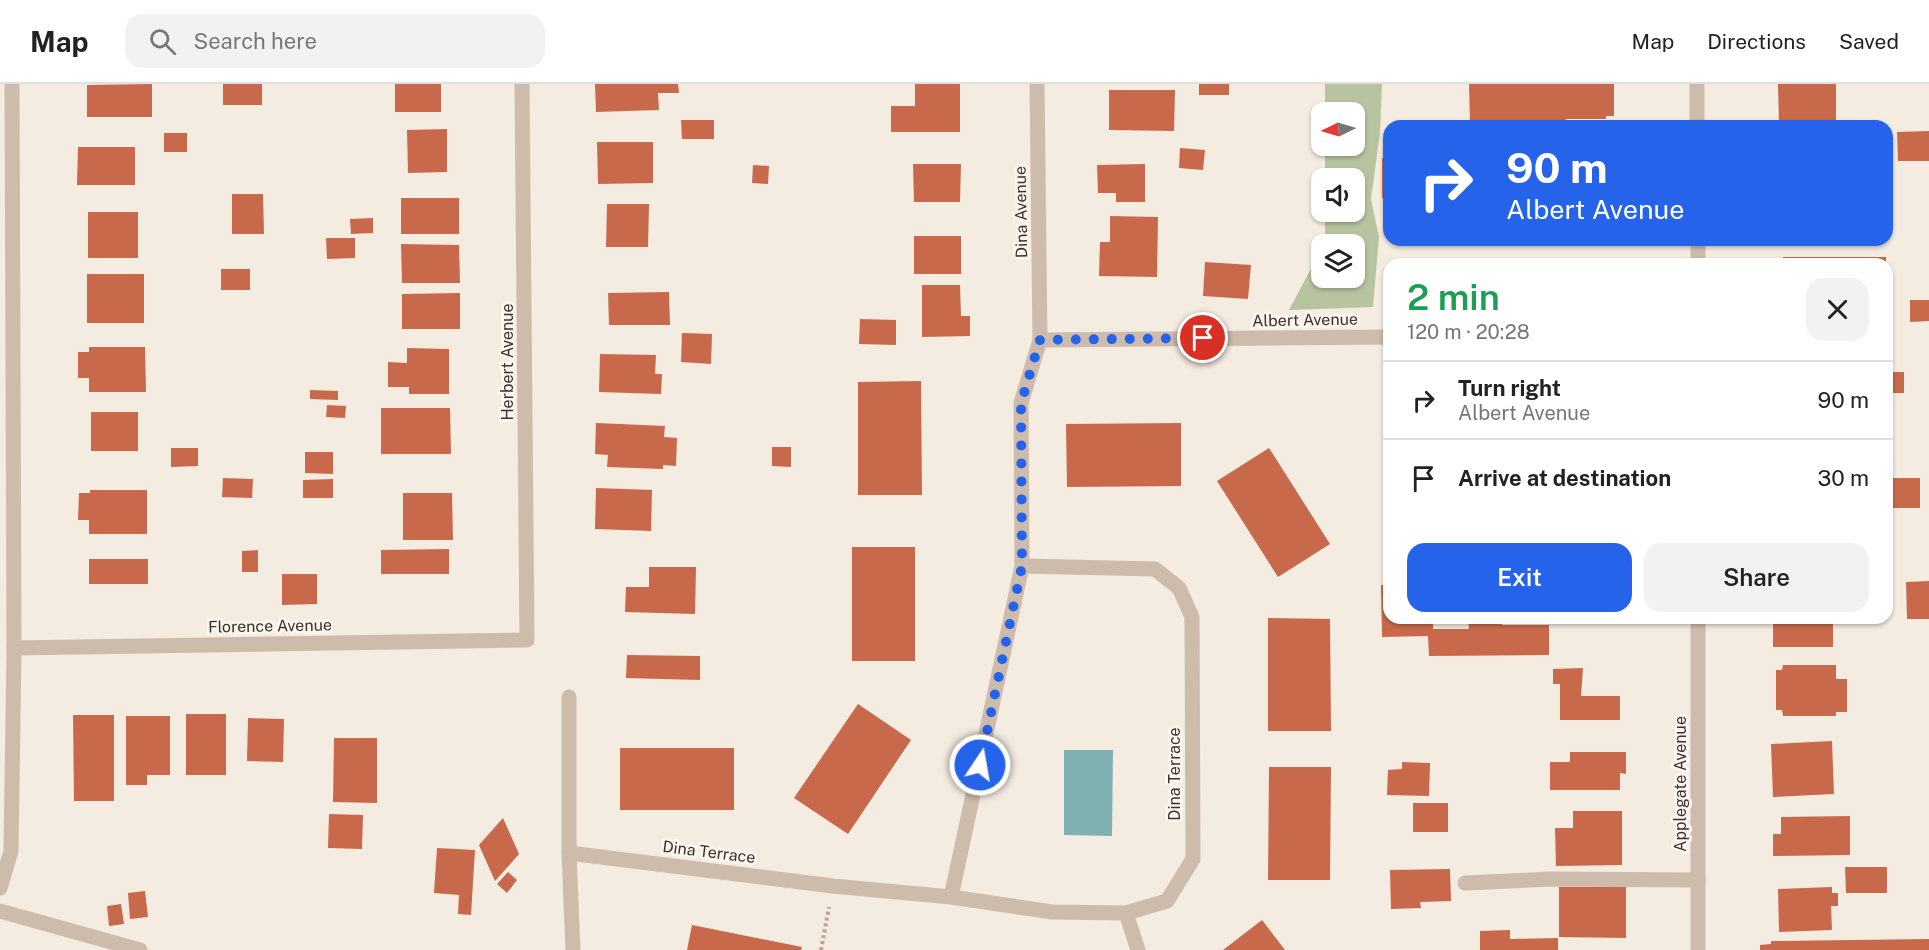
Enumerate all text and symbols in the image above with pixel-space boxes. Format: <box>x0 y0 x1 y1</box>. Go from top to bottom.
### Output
search box <box>125 14 545 68</box>
text: Map <box>30 25 89 58</box>
icon: search <box>146 25 179 58</box>
text: Search here <box>194 28 317 54</box>
text: Map <box>1632 29 1674 54</box>
text: Directions <box>1707 29 1806 54</box>
text: Saved <box>1839 29 1899 54</box>
north arrow <box>1311 102 1365 156</box>
map controls <box>1311 102 1365 288</box>
text: 90 m <box>1506 143 1608 192</box>
icon: right <box>1407 144 1485 222</box>
street label: Dina Avenue <box>1011 166 1031 258</box>
button: sound <box>1311 168 1365 222</box>
text: Albert Avenue <box>1506 193 1685 225</box>
button: layers <box>1311 234 1365 288</box>
text: 2 min <box>1407 276 1500 318</box>
button: close <box>1806 278 1869 341</box>
street label: Herbert Avenue <box>498 303 517 421</box>
street label: Albert Avenue <box>1252 310 1358 330</box>
pin <box>1177 312 1228 363</box>
text: 120 m · 20:28 <box>1407 320 1530 344</box>
icon: arrive <box>1186 321 1219 354</box>
text: Turn right <box>1458 375 1561 401</box>
icon: right <box>1407 384 1440 417</box>
text: 90 m <box>1818 387 1869 413</box>
text: Albert Avenue <box>1458 401 1590 425</box>
icon: arrive <box>1407 462 1440 495</box>
text: Arrive at destination <box>1458 465 1671 491</box>
text: 30 m <box>1817 465 1869 491</box>
button: Exit <box>1407 543 1632 612</box>
button: Share <box>1644 543 1869 612</box>
street label: Florence Avenue <box>208 615 332 637</box>
street label: Applegate Avenue <box>1671 716 1690 852</box>
street label: Dina Terrace <box>1165 727 1184 821</box>
position arrow <box>948 733 1012 797</box>
street label: Dina Terrace <box>662 837 756 867</box>

